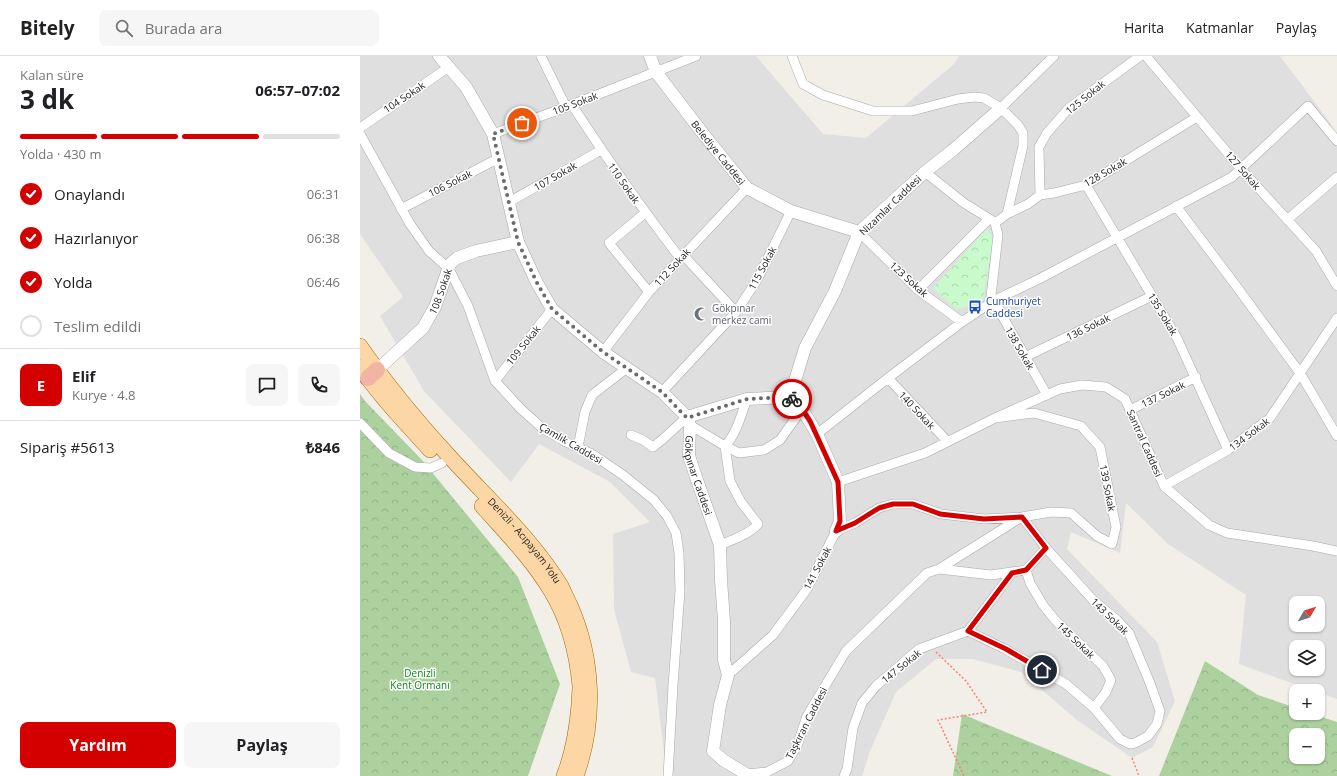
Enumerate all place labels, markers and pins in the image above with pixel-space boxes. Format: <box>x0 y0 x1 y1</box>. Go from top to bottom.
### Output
pin <box>505 106 539 140</box>
place label: Cumhuriyet Caddesi <box>986 294 1041 320</box>
bus stop icon: Cumhuriyet Caddesi <box>967 299 983 315</box>
place label: Gökpınar merkez cami <box>712 301 771 327</box>
mosque icon: Gökpınar merkez cami <box>693 306 709 322</box>
pin <box>1025 653 1059 687</box>

